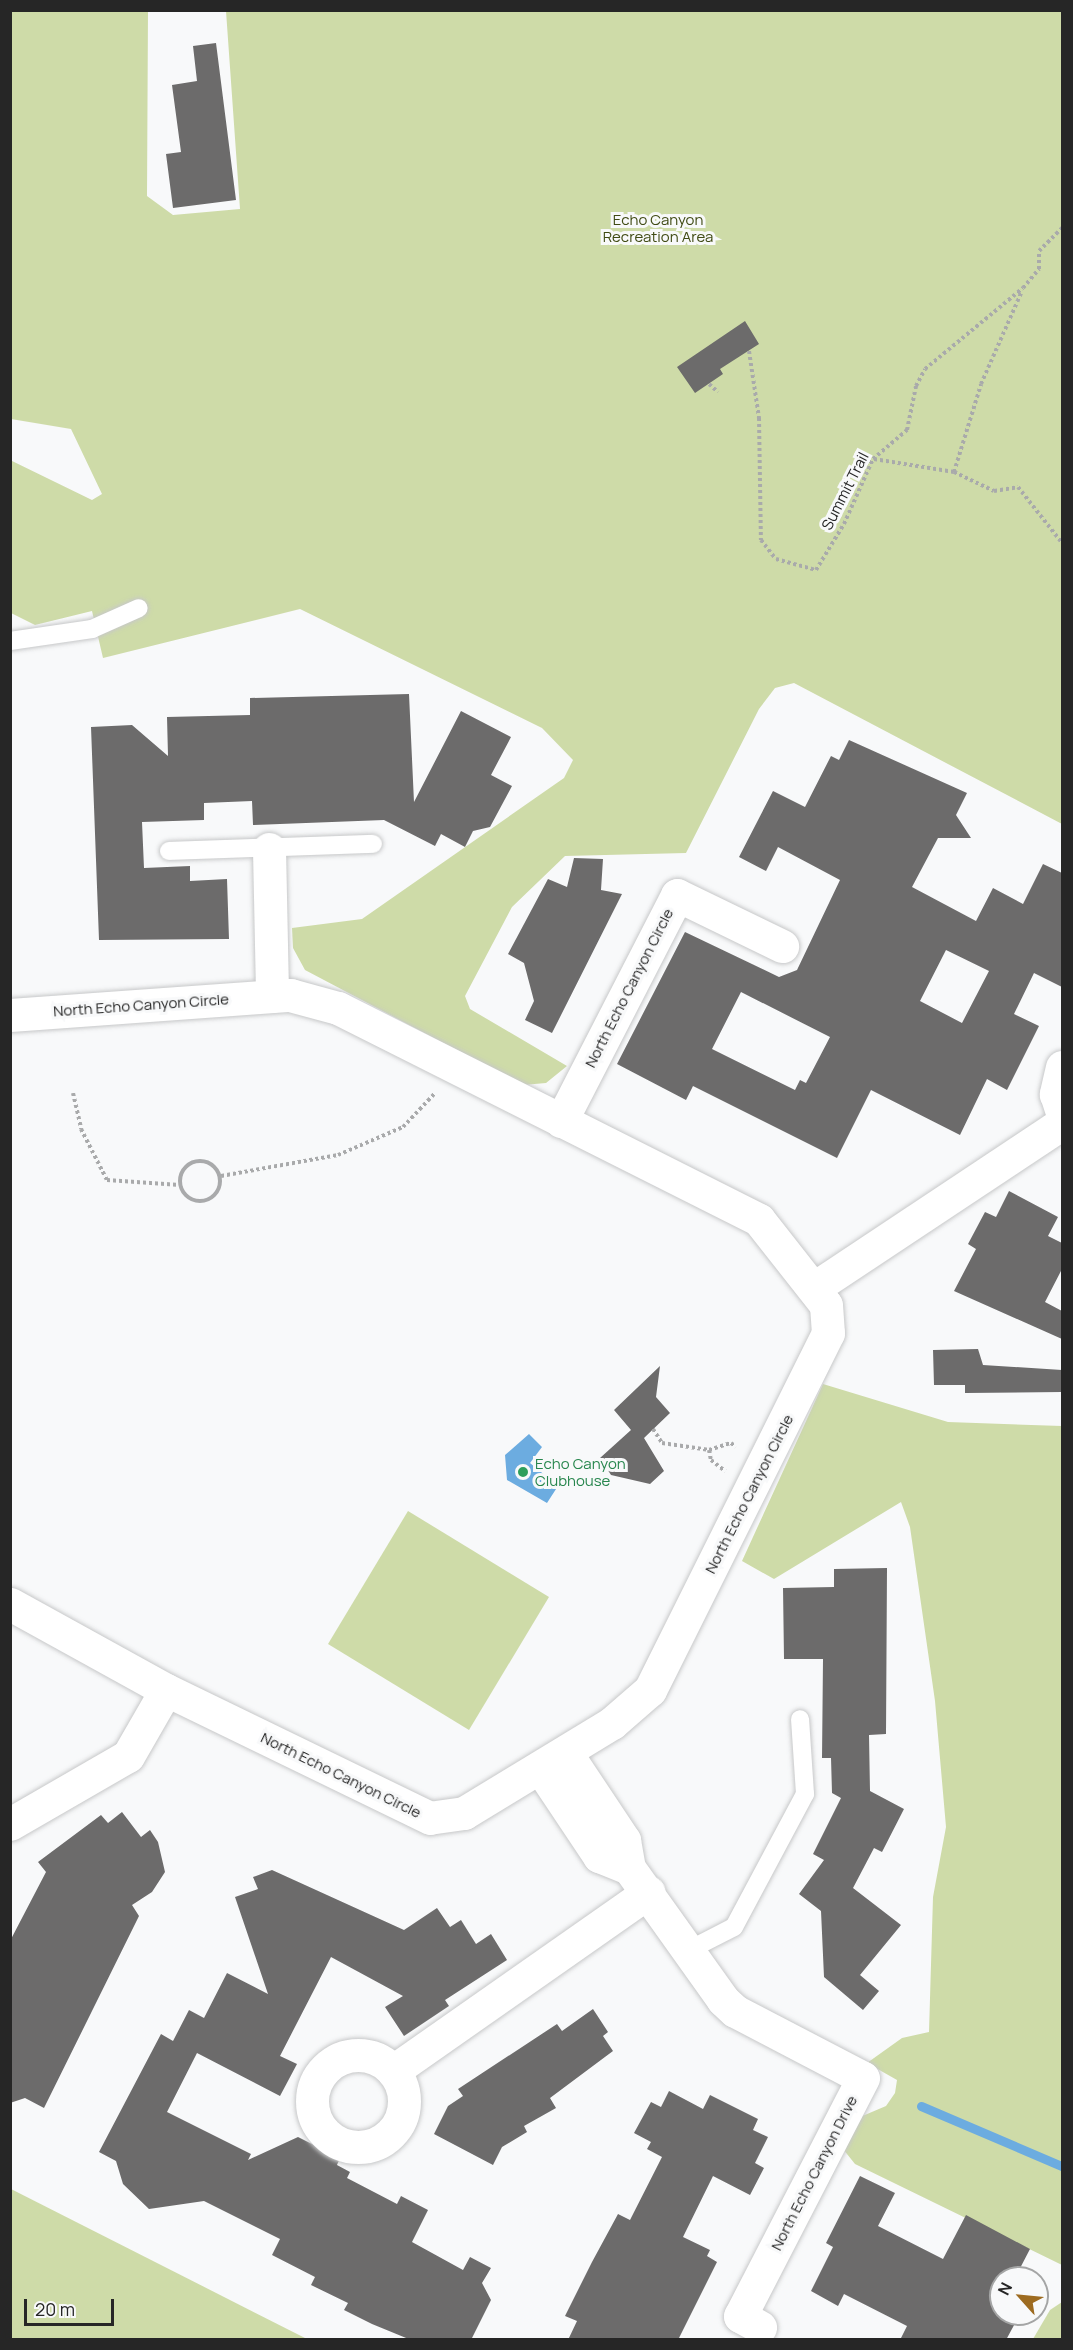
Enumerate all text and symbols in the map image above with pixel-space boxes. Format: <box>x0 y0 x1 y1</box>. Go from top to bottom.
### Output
park label: Echo Canyon Recreation Area <box>603 210 713 245</box>
street label: Summit Trail <box>818 449 872 533</box>
street label: North Echo Canyon Circle <box>581 906 677 1070</box>
street label: North Echo Canyon Circle <box>53 990 229 1020</box>
street label: North Echo Canyon Circle <box>701 1412 797 1576</box>
place label: Echo Canyon Clubhouse <box>535 1454 626 1489</box>
marker: Echo Canyon Clubhouse <box>516 1465 530 1479</box>
street label: North Echo Canyon Circle <box>258 1728 424 1822</box>
street label: North Echo Canyon Drive <box>767 2093 861 2253</box>
north arrow <box>989 2266 1049 2326</box>
text: N <box>992 2279 1017 2299</box>
scale bar <box>27 2287 117 2325</box>
text: 20 m <box>35 2297 75 2321</box>

